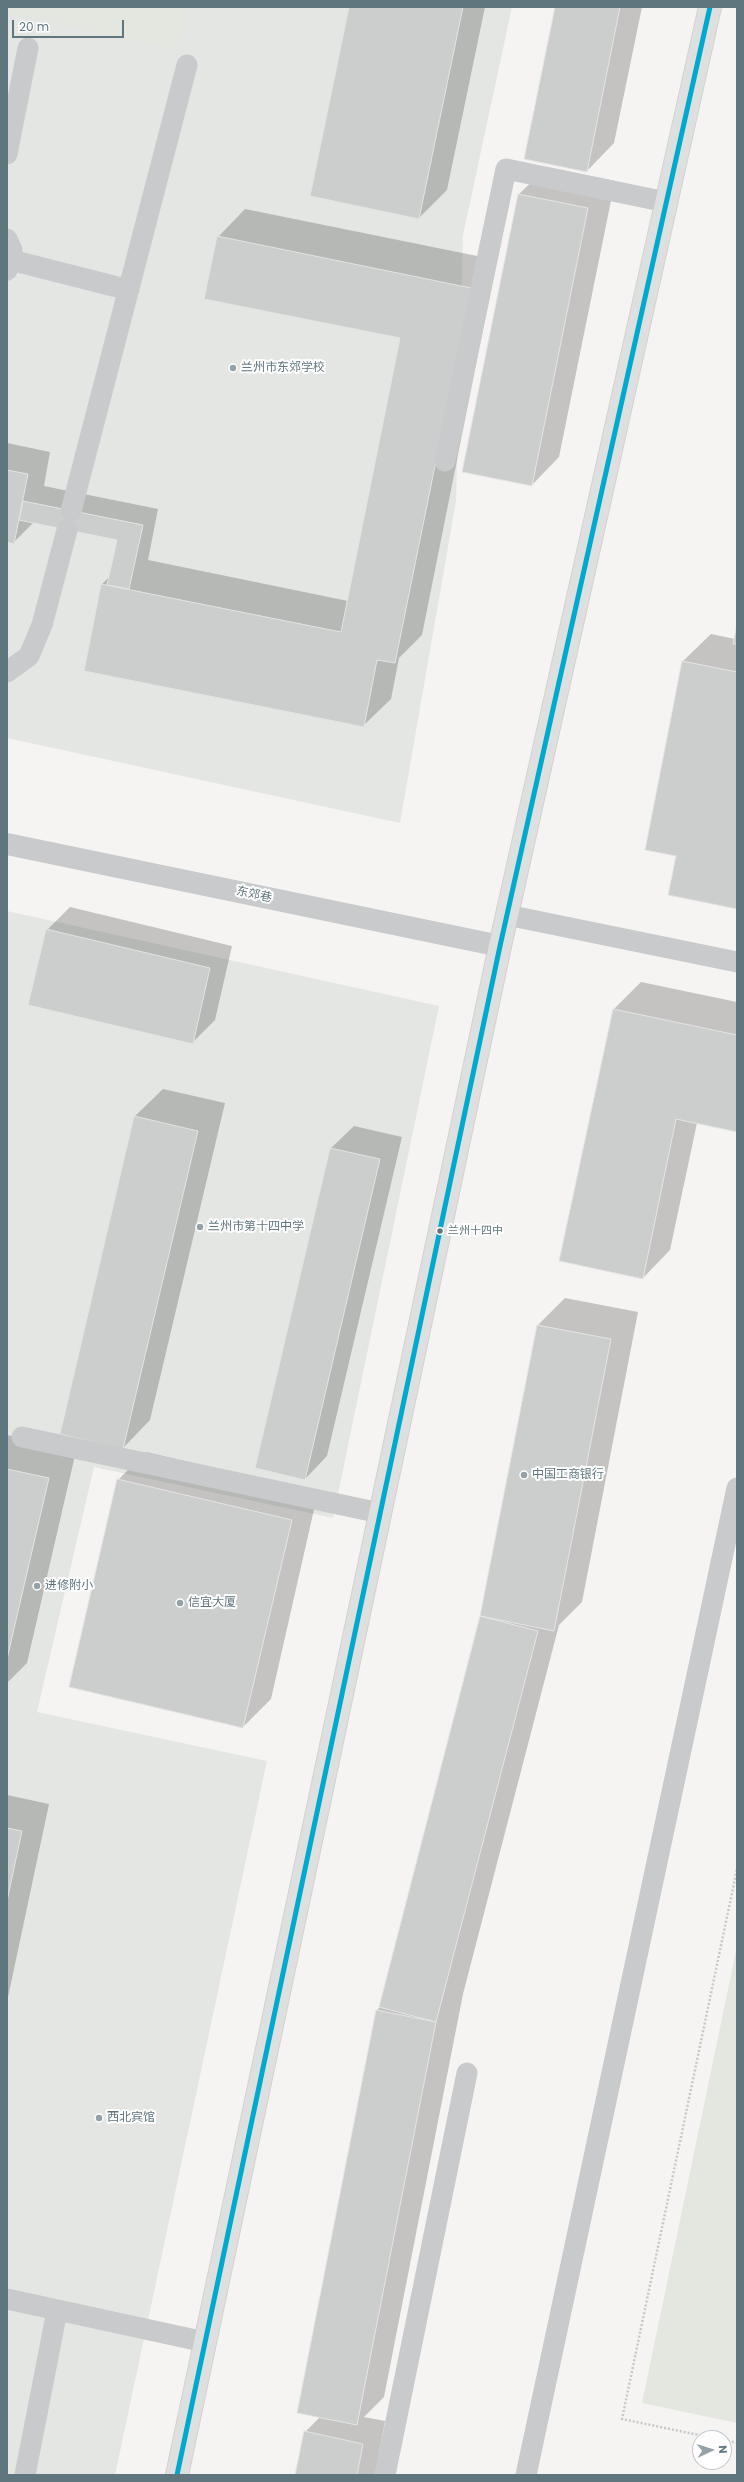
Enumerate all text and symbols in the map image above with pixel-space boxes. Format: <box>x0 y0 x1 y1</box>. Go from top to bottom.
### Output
scale bar <box>14 12 126 38</box>
text: 20 m <box>19 18 49 35</box>
place label: 兰州市东郊学校 <box>241 361 325 375</box>
marker: 兰州市东郊学校 <box>228 363 238 373</box>
street label: 东郊巷 <box>235 884 273 906</box>
place label: 兰州市第十四中学 <box>208 1220 304 1234</box>
marker: 兰州市第十四中学 <box>195 1222 205 1232</box>
place label: 兰州十四中 <box>448 1224 503 1238</box>
marker: 兰州十四中 <box>435 1226 445 1236</box>
place label: 中国工商银行 <box>532 1468 604 1482</box>
marker: 中国工商银行 <box>519 1470 529 1480</box>
place label: 进修附小 <box>45 1579 93 1593</box>
marker: 进修附小 <box>32 1581 42 1591</box>
place label: 信宜大厦 <box>188 1596 236 1610</box>
marker: 信宜大厦 <box>175 1598 185 1608</box>
place label: 西北宾馆 <box>107 2111 155 2125</box>
marker: 西北宾馆 <box>94 2113 104 2123</box>
north arrow <box>692 2430 732 2470</box>
text: N <box>715 2445 731 2454</box>

